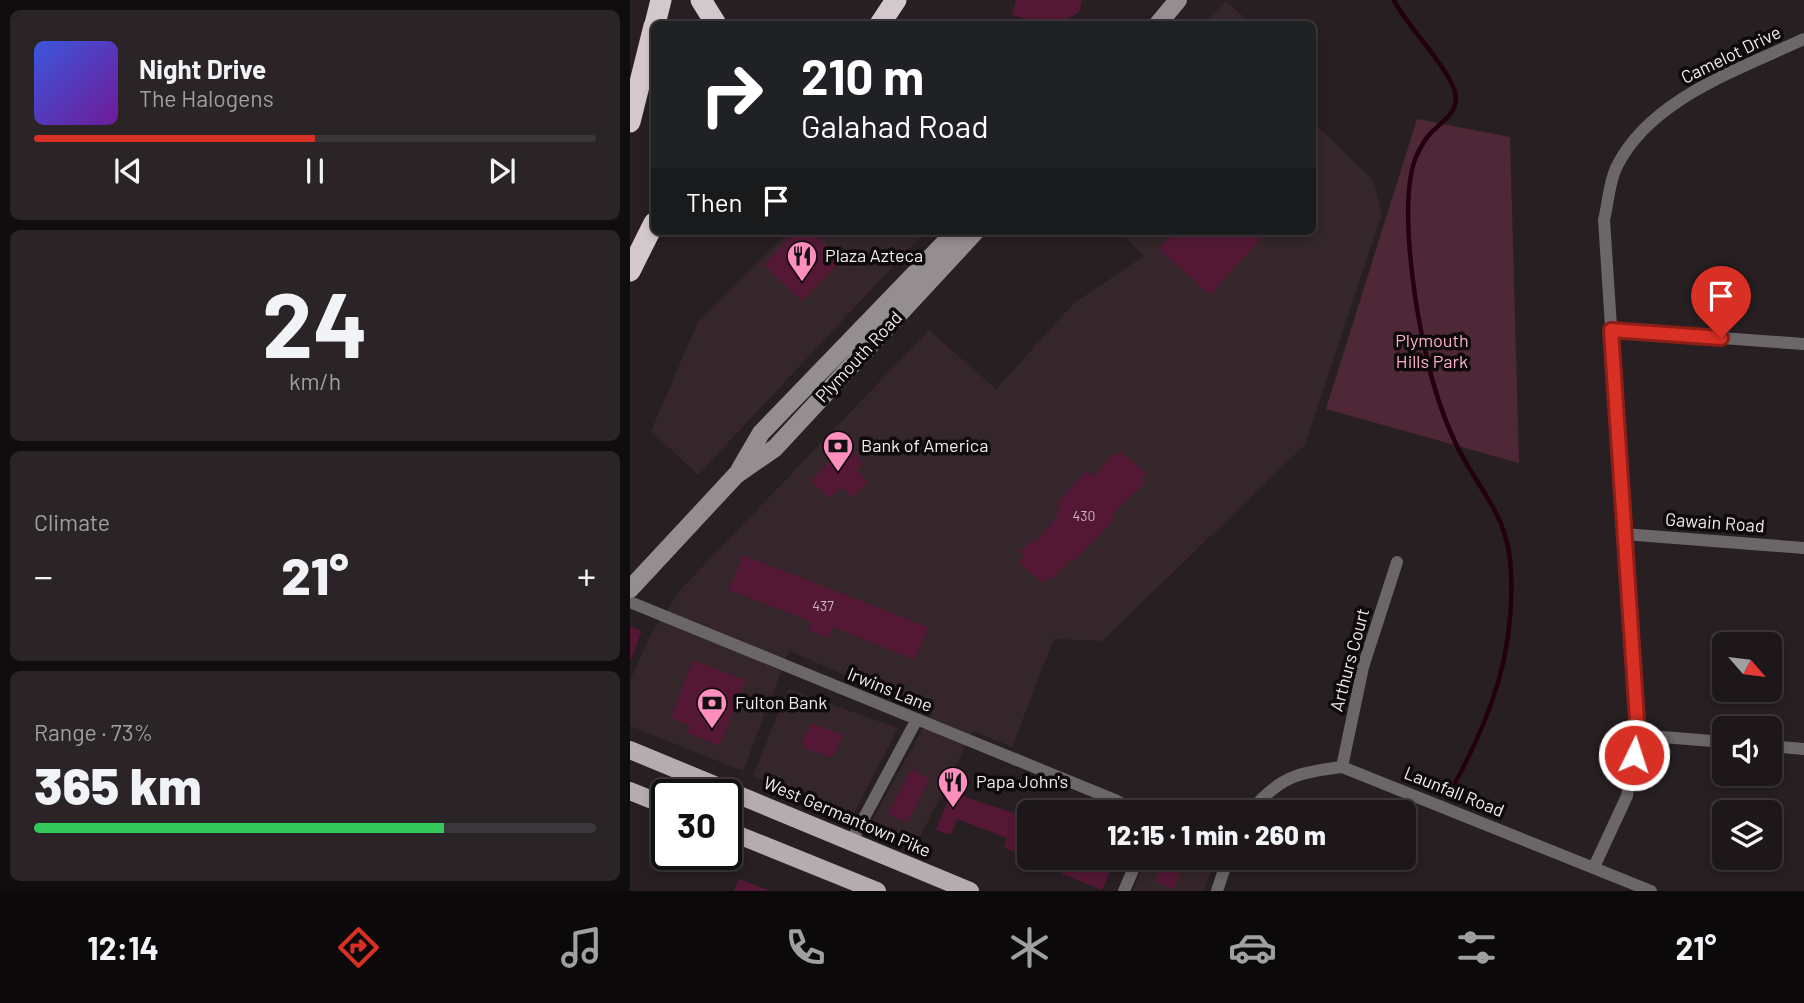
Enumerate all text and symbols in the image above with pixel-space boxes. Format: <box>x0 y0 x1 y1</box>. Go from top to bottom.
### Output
street label: Camelot Drive <box>1677 20 1784 88</box>
text: 210 m <box>801 46 924 105</box>
icon: right <box>686 49 777 140</box>
text: Night Drive <box>139 53 266 84</box>
text: The Halogens <box>139 84 274 112</box>
text: Galahad Road <box>801 106 989 144</box>
icon: previous <box>109 152 147 190</box>
icon: pause <box>296 152 334 190</box>
icon: next <box>483 152 521 190</box>
icon: arrive <box>757 182 795 220</box>
text: Then <box>686 186 743 217</box>
restaurant icon: Plaza Azteca <box>785 239 819 283</box>
place label: Plaza Azteca <box>825 244 923 266</box>
pin <box>1691 266 1751 338</box>
text: 24 <box>262 267 368 376</box>
icon: arrive <box>1702 277 1740 315</box>
street label: Plymouth Road <box>810 306 906 407</box>
park label: Plymouth Hills Park <box>1395 329 1469 372</box>
text: km/h <box>289 367 341 395</box>
bank icon: Bank of America <box>821 429 855 473</box>
place label: Bank of America <box>861 434 988 456</box>
house number: 430 <box>1073 507 1095 524</box>
text: Climate <box>34 508 110 536</box>
street label: Gawain Road <box>1665 508 1766 536</box>
text: 21° <box>281 543 349 605</box>
text: − <box>34 552 53 598</box>
text: + <box>577 552 596 598</box>
house number: 437 <box>812 597 834 614</box>
street label: Arthurs Court <box>1325 606 1373 714</box>
north arrow <box>1712 632 1782 702</box>
map controls <box>1712 632 1782 870</box>
street label: Irwins Lane <box>845 662 936 716</box>
bank icon: Fulton Bank <box>695 686 729 730</box>
place label: Fulton Bank <box>735 691 827 713</box>
button: sound <box>1712 716 1782 786</box>
text: Range · 73% <box>34 718 153 746</box>
position arrow <box>1597 718 1671 792</box>
text: 365 km <box>34 753 202 815</box>
street label: Launfall Road <box>1401 761 1508 821</box>
restaurant icon: Papa John's <box>936 765 970 809</box>
place label: Papa John's <box>976 770 1068 792</box>
street label: West Germantown Pike <box>760 771 934 861</box>
speed limit sign: 30 <box>651 779 742 870</box>
button: layers <box>1712 800 1782 870</box>
text: 12:15 · 1 min · 260 m <box>1107 819 1326 850</box>
icon: directions <box>334 923 383 972</box>
icon: music <box>557 923 606 972</box>
icon: phone <box>781 923 830 972</box>
icon: climate <box>1005 923 1054 972</box>
icon: car <box>1228 923 1277 972</box>
icon: filters <box>1452 923 1501 972</box>
text: 12:14 <box>87 928 159 966</box>
text: 21° <box>1676 928 1717 966</box>

